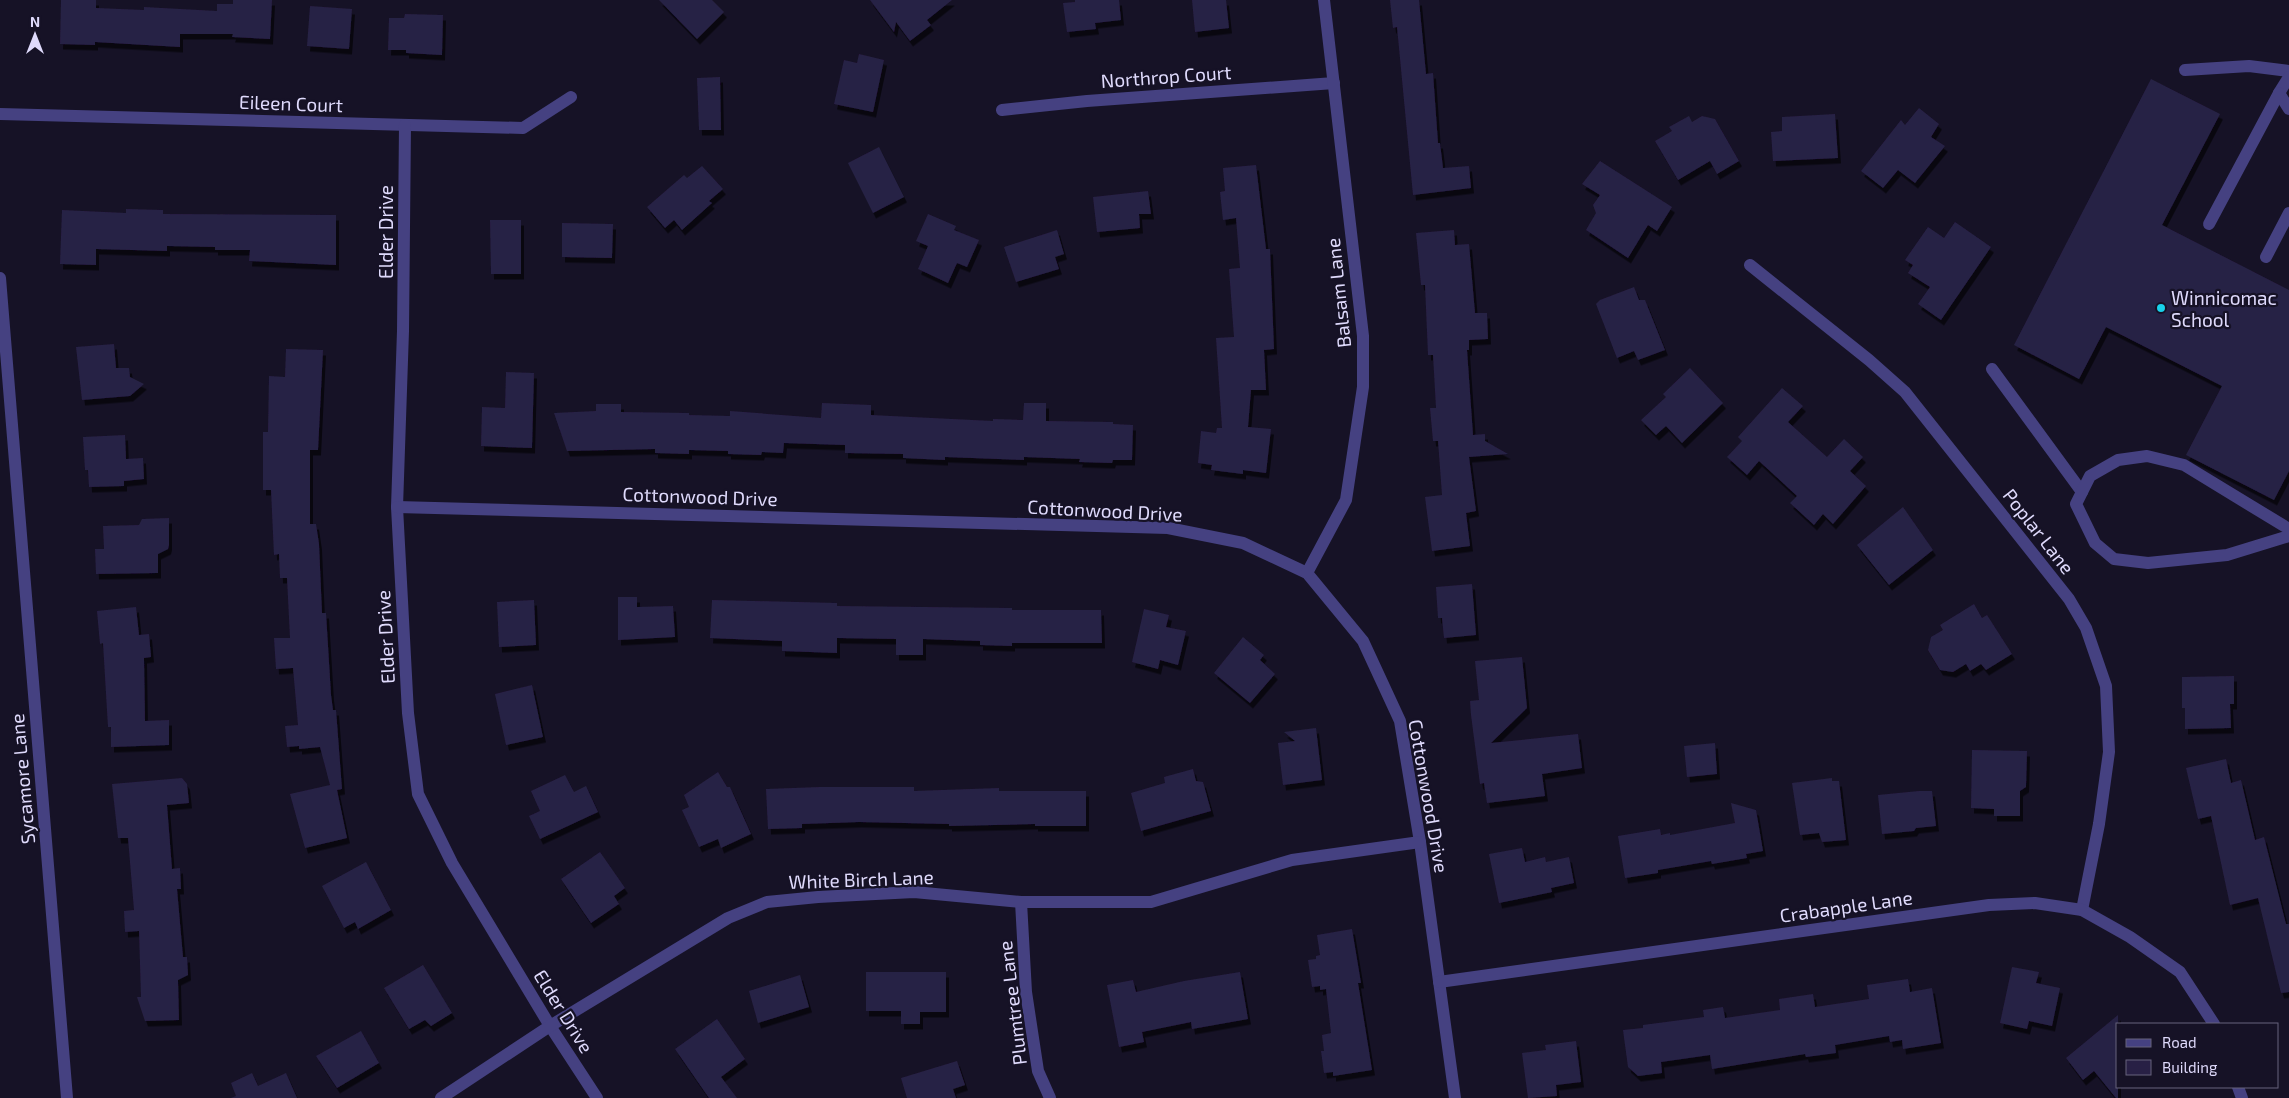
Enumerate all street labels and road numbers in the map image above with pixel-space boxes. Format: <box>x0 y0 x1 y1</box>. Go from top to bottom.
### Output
street label: Northrop Court <box>1100 60 1232 92</box>
street label: Eileen Court <box>239 90 343 116</box>
street label: Elder Drive <box>374 185 397 279</box>
street label: Balsam Lane <box>1321 237 1355 349</box>
street label: Cottonwood Drive <box>622 482 778 510</box>
street label: Poplar Lane <box>1999 484 2079 578</box>
street label: Cottonwood Drive <box>1027 494 1183 526</box>
street label: Elder Drive <box>371 589 399 685</box>
street label: Sycamore Lane <box>5 713 39 845</box>
street label: Cottonwood Drive <box>1404 718 1454 874</box>
street label: White Birch Lane <box>788 865 934 893</box>
street label: Crabapple Lane <box>1778 885 1914 927</box>
street label: Plumtree Lane <box>993 940 1031 1066</box>
street label: Elder Drive <box>529 965 599 1057</box>

